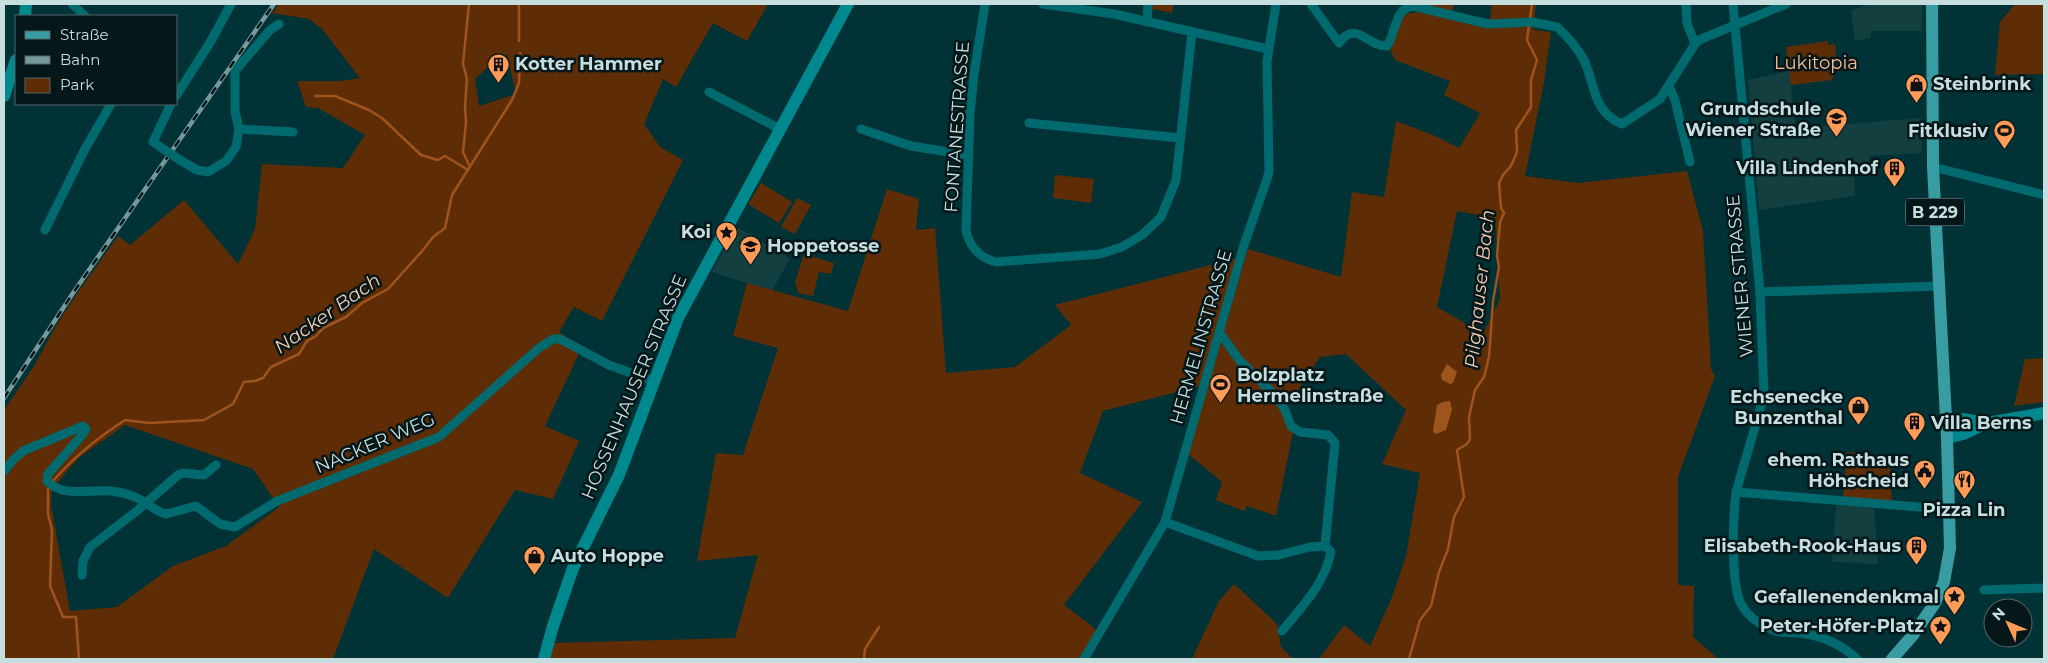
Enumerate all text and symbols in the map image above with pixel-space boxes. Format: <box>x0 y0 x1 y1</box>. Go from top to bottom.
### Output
legend <box>15 15 178 105</box>
text: Straße <box>60 25 109 44</box>
street label: FONTANESTRASSE <box>940 41 974 213</box>
text: Bahn <box>60 50 100 69</box>
building icon: Kotter Hammer <box>487 52 511 83</box>
park label: Lukitopia <box>1774 52 1858 74</box>
place label: Kotter Hammer <box>515 53 662 75</box>
shop icon: Steinbrink <box>1905 72 1929 103</box>
place label: Steinbrink <box>1933 73 2031 95</box>
text: Park <box>60 75 94 94</box>
place label: Grundschule Wiener Straße <box>1685 98 1821 141</box>
school or university icon: Grundschule Wiener Straße <box>1825 107 1849 138</box>
sports icon: Fitklusiv <box>1992 119 2016 150</box>
place label: Fitklusiv <box>1908 120 1988 142</box>
building icon: Villa Lindenhof <box>1882 156 1906 187</box>
place label: Villa Lindenhof <box>1735 157 1879 179</box>
street label: WIENER STRASSE <box>1722 194 1758 358</box>
road number: B 229 <box>1906 198 1964 226</box>
water label: Pilghauser Bach <box>1460 209 1499 369</box>
place icon: Koi <box>715 220 739 251</box>
place label: Koi <box>681 221 711 243</box>
school or university icon: Hoppetosse <box>739 234 763 265</box>
place label: Hoppetosse <box>767 235 879 257</box>
street label: HERMELINSTRASSE <box>1165 247 1237 427</box>
water label: Nacker Bach <box>270 268 385 359</box>
street label: HOSSENHAUSER STRASSE <box>577 271 691 503</box>
place label: Bolzplatz Hermelinstraße <box>1237 364 1384 407</box>
sports icon: Bolzplatz Hermelinstraße <box>1209 373 1233 404</box>
place label: Echsenecke Bunzenthal <box>1730 386 1843 429</box>
shop icon: Echsenecke Bunzenthal <box>1847 395 1871 426</box>
street label: NACKER WEG <box>312 408 438 478</box>
building icon: Villa Berns <box>1903 411 1927 442</box>
place label: Villa Berns <box>1930 412 2032 434</box>
place label: ehem. Rathaus Höhscheid <box>1768 449 1909 492</box>
public building icon: ehem. Rathaus Höhscheid <box>1913 458 1937 489</box>
restaurant icon: Pizza Lin <box>1952 468 1976 499</box>
place label: Pizza Lin <box>1922 499 2006 521</box>
building icon: Elisabeth-Rook-Haus <box>1905 534 1929 565</box>
place label: Elisabeth-Rook-Haus <box>1704 535 1901 557</box>
shop icon: Auto Hoppe <box>523 544 547 575</box>
place label: Auto Hoppe <box>550 545 664 567</box>
place icon: Gefallenendenkmal <box>1943 585 1967 616</box>
place label: Gefallenendenkmal <box>1754 586 1939 608</box>
north arrow <box>1983 598 2033 648</box>
text: N <box>1988 604 2009 624</box>
place icon: Peter-Höfer-Platz <box>1928 614 1952 645</box>
place label: Peter-Höfer-Platz <box>1760 615 1924 637</box>

